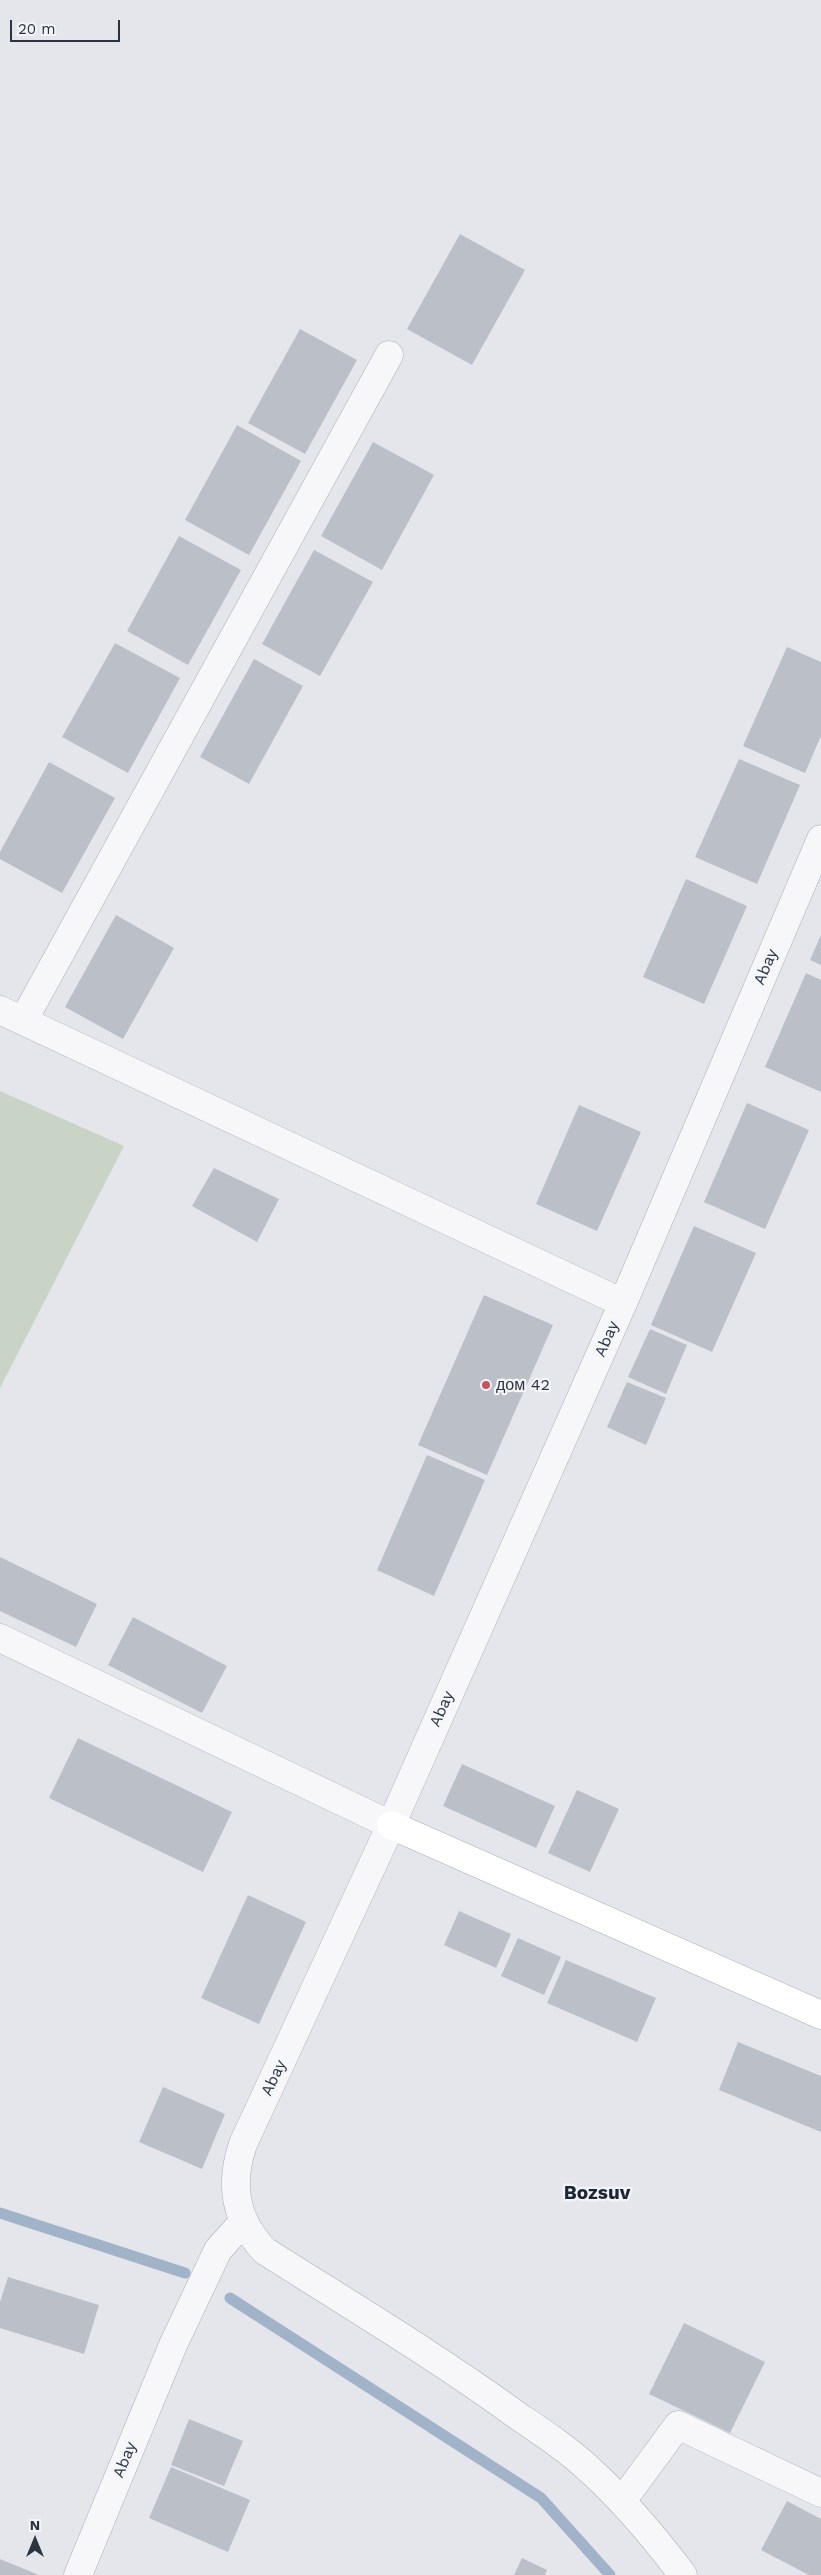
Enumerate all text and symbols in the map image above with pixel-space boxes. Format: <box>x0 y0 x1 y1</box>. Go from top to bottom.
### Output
scale bar <box>12 10 122 42</box>
text: 20 m <box>18 20 56 38</box>
street label: Abay <box>750 946 782 988</box>
street label: Abay <box>591 1318 623 1360</box>
place label: дом 42 <box>496 1375 550 1395</box>
marker: дом 42 <box>480 1379 492 1391</box>
street label: Abay <box>426 1688 458 1730</box>
street label: Abay <box>257 2057 291 2099</box>
district label: Bozsuv <box>564 2182 630 2204</box>
street label: Abay <box>109 2439 141 2481</box>
north arrow <box>10 2515 60 2565</box>
text: N <box>30 2517 40 2533</box>

